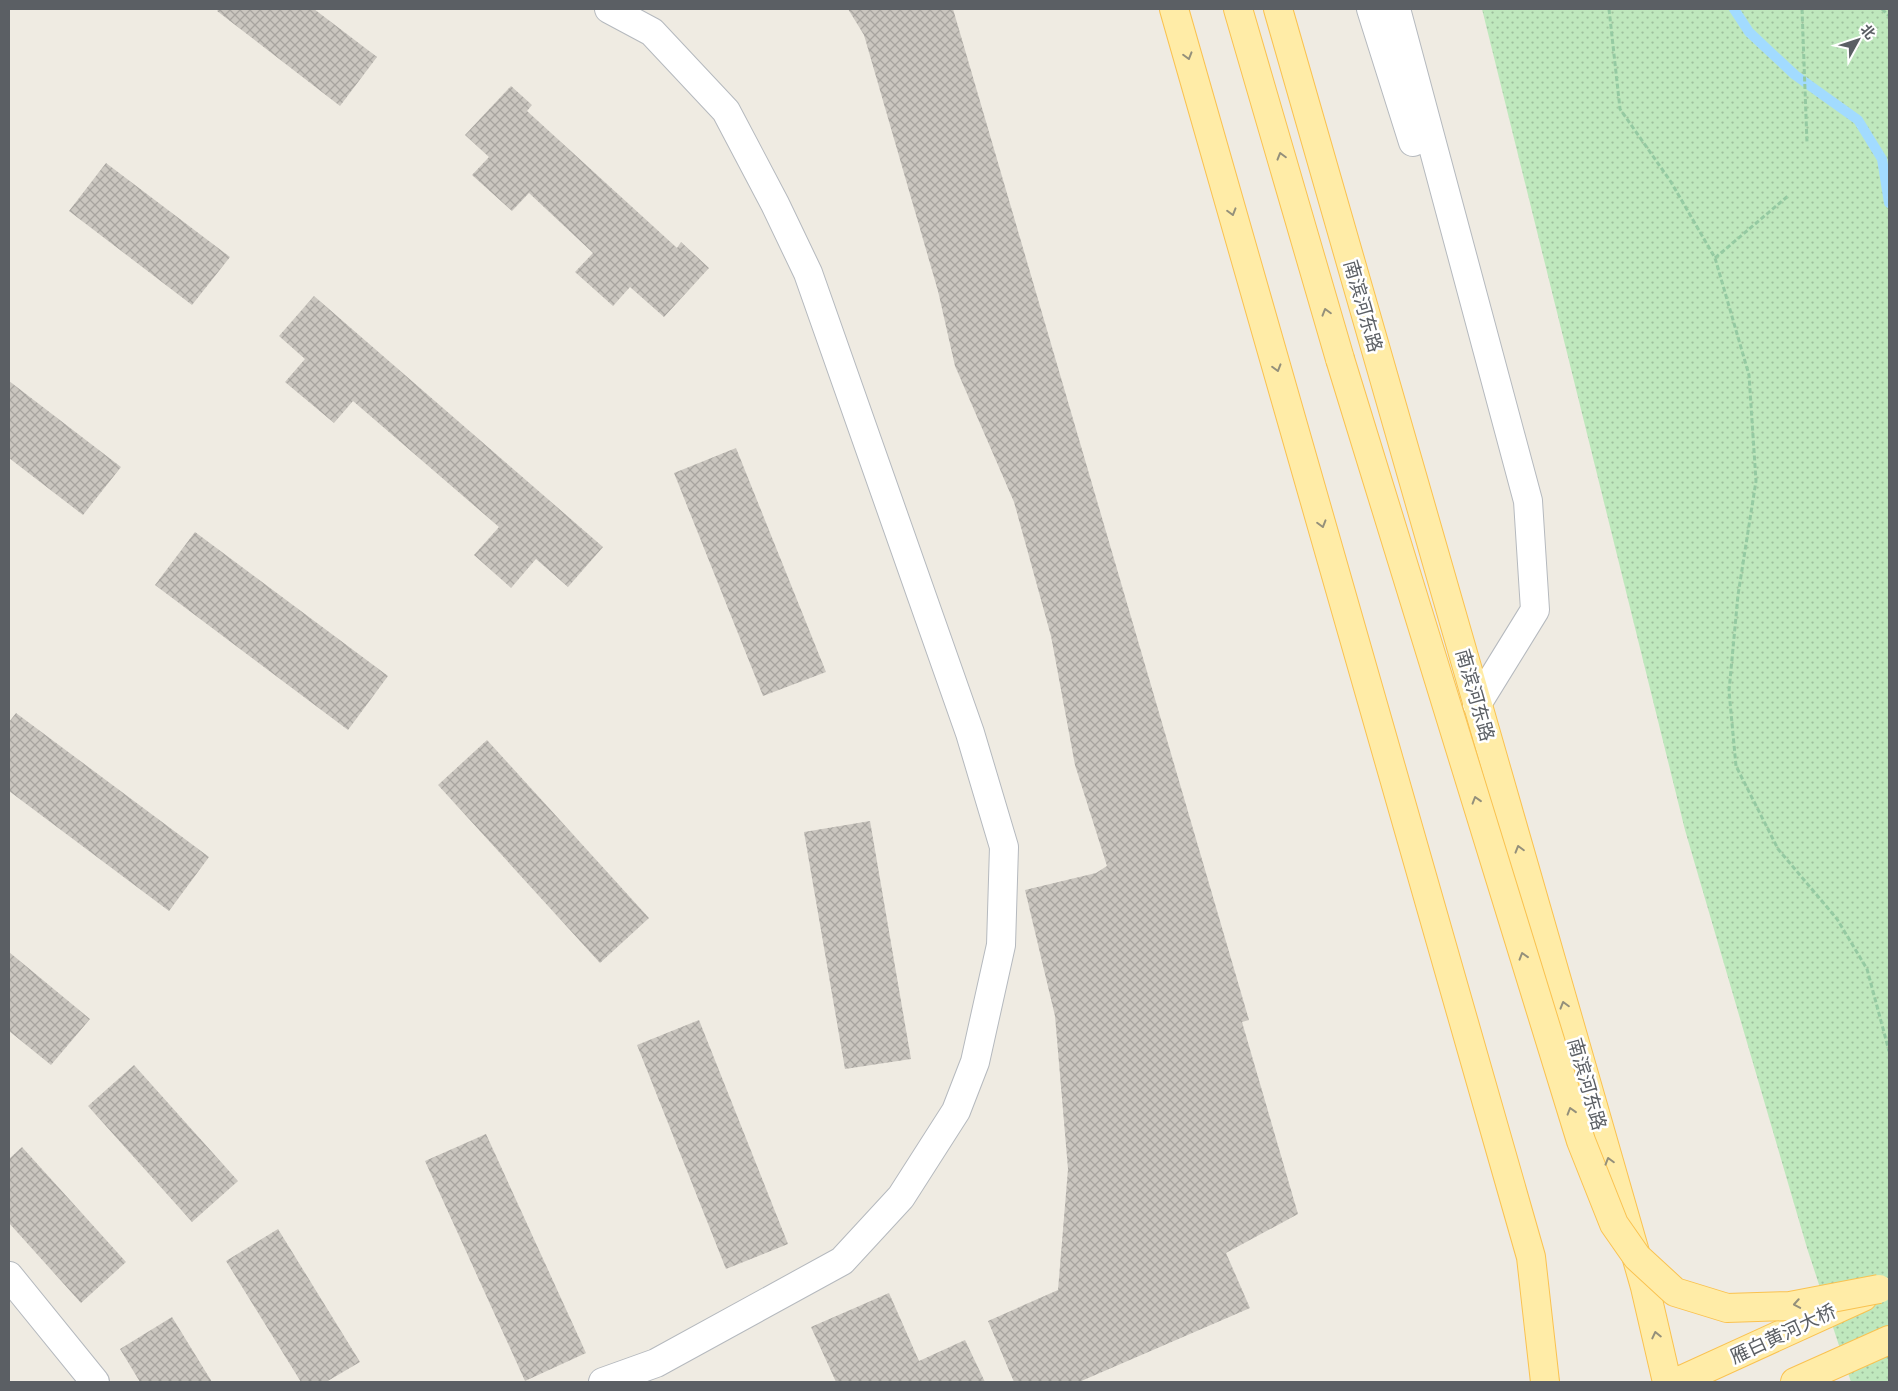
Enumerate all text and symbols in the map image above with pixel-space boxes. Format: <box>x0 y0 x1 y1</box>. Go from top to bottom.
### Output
north arrow <box>1833 15 1883 65</box>
text: 北 <box>1857 20 1879 43</box>
one-way arrow <box>1182 51 1192 59</box>
one-way arrow <box>1276 152 1286 160</box>
one-way arrow <box>1227 207 1237 215</box>
street label: 南滨河东路 <box>1339 257 1387 355</box>
one-way arrow <box>1322 308 1332 316</box>
one-way arrow <box>1272 363 1282 372</box>
one-way arrow <box>1316 520 1326 528</box>
street label: 南滨河东路 <box>1451 646 1499 744</box>
one-way arrow <box>1471 797 1481 805</box>
one-way arrow <box>1514 844 1525 853</box>
one-way arrow <box>1519 952 1529 960</box>
one-way arrow <box>1559 1001 1569 1010</box>
street label: 南滨河东路 <box>1563 1035 1611 1133</box>
one-way arrow <box>1567 1107 1577 1116</box>
one-way arrow <box>1604 1158 1614 1166</box>
street label: 雁白黄河大桥 <box>1726 1299 1840 1369</box>
one-way arrow <box>1793 1299 1801 1309</box>
one-way arrow <box>1651 1330 1662 1339</box>

